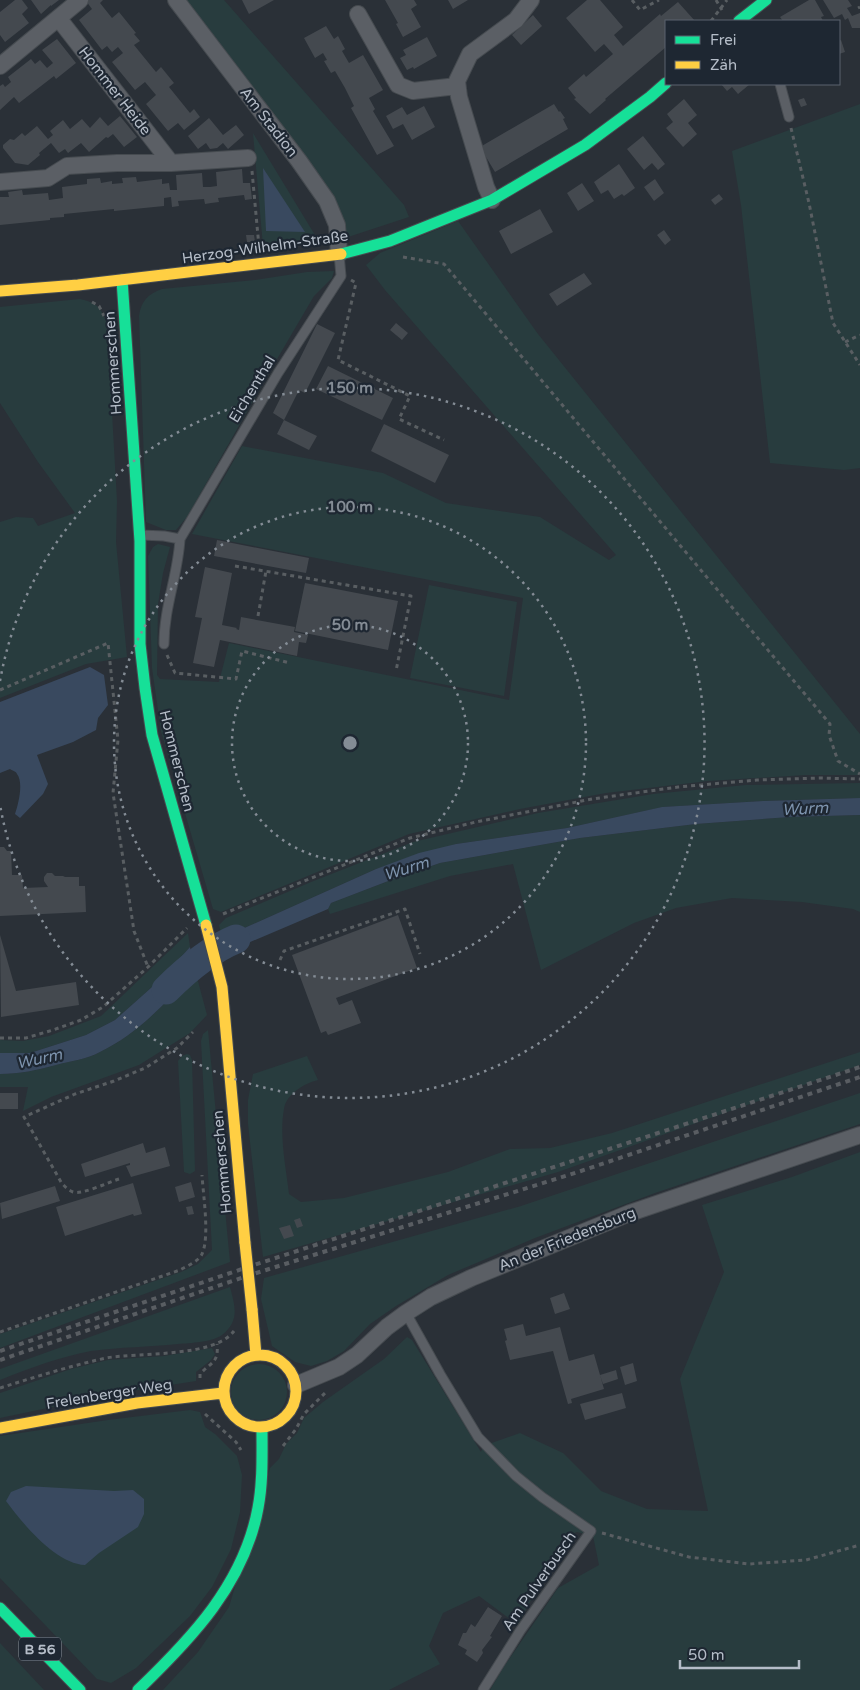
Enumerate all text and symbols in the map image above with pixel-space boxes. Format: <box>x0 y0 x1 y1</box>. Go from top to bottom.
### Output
legend <box>665 20 840 85</box>
text: Frei <box>710 31 736 49</box>
street label: Hommer Heide <box>75 43 155 139</box>
text: Zäh <box>710 56 737 74</box>
street label: Am Stadion <box>236 84 302 160</box>
street label: Herzog-Wilhelm-Straße <box>181 226 349 268</box>
street label: Hommerschen <box>100 311 126 415</box>
street label: Eichenthal <box>225 352 279 426</box>
text: 150 m <box>327 379 373 397</box>
text: 100 m <box>327 498 373 516</box>
text: 50 m <box>332 616 368 634</box>
street label: Hommerschen <box>156 708 198 814</box>
centre of rings <box>341 734 359 752</box>
water label: Wurm <box>782 798 829 820</box>
water label: Wurm <box>381 853 432 885</box>
water label: Wurm <box>15 1044 64 1074</box>
street label: Hommerschen <box>209 1109 235 1215</box>
street label: An der Friedensburg <box>496 1203 638 1275</box>
street label: Frelenberger Weg <box>45 1375 173 1413</box>
street label: Am Pulverbusch <box>498 1528 580 1634</box>
road number: B 56 <box>19 1638 61 1660</box>
scale bar <box>680 1638 799 1670</box>
text: 50 m <box>688 1646 725 1664</box>

